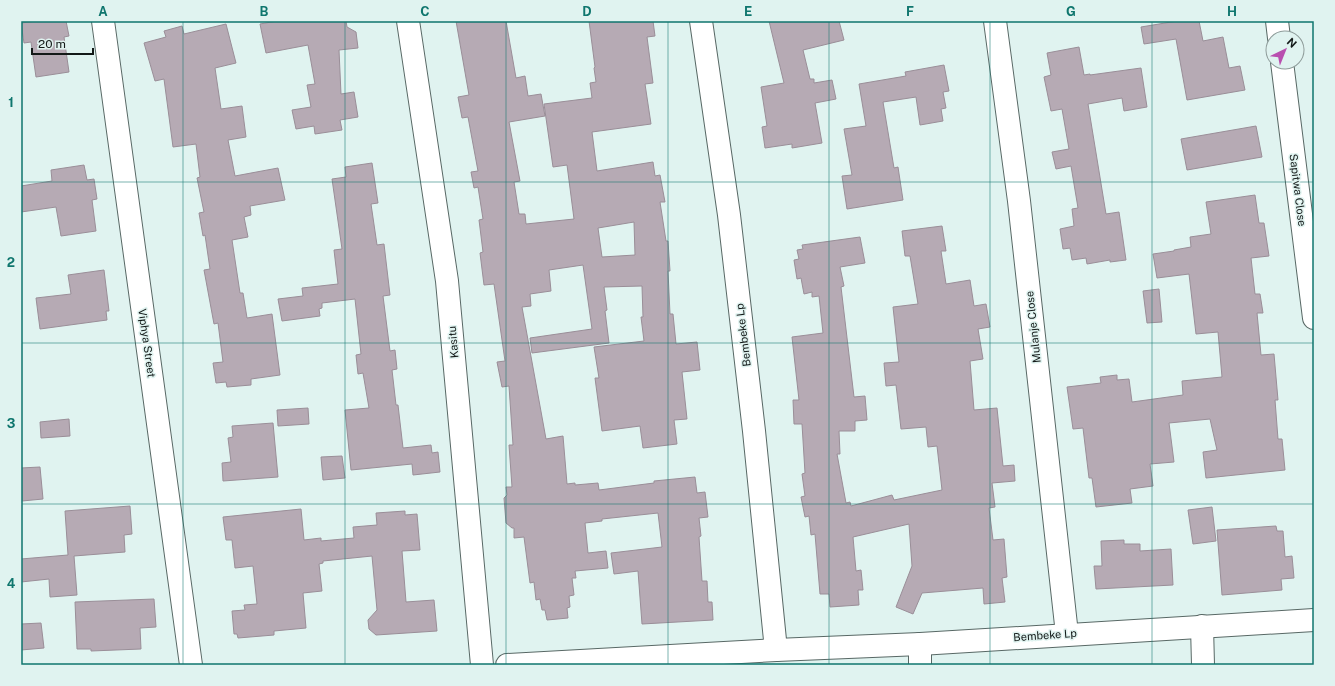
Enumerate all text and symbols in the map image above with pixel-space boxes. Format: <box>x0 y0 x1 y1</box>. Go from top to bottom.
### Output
text: A <box>98 4 108 19</box>
text: B <box>260 4 269 19</box>
text: C <box>420 4 430 19</box>
text: D <box>582 4 592 19</box>
text: E <box>744 4 752 19</box>
text: F <box>906 4 914 19</box>
text: G <box>1066 4 1076 19</box>
text: H <box>1227 4 1237 19</box>
scale bar <box>32 30 93 56</box>
north arrow <box>1265 30 1305 70</box>
text: N <box>1285 35 1299 50</box>
text: 20 m <box>38 37 66 51</box>
text: 1 <box>8 95 14 110</box>
street label: Sapitwa Close <box>1288 153 1308 227</box>
text: 2 <box>7 255 15 270</box>
street label: Mulanje Close <box>1023 290 1043 364</box>
street label: Bembeke Lp <box>733 302 753 367</box>
street label: Viphya Street <box>136 308 158 378</box>
street label: Kasitu <box>446 325 460 359</box>
text: 3 <box>7 416 16 431</box>
text: 4 <box>7 576 16 591</box>
street label: Bembeke Lp <box>1013 627 1078 643</box>

